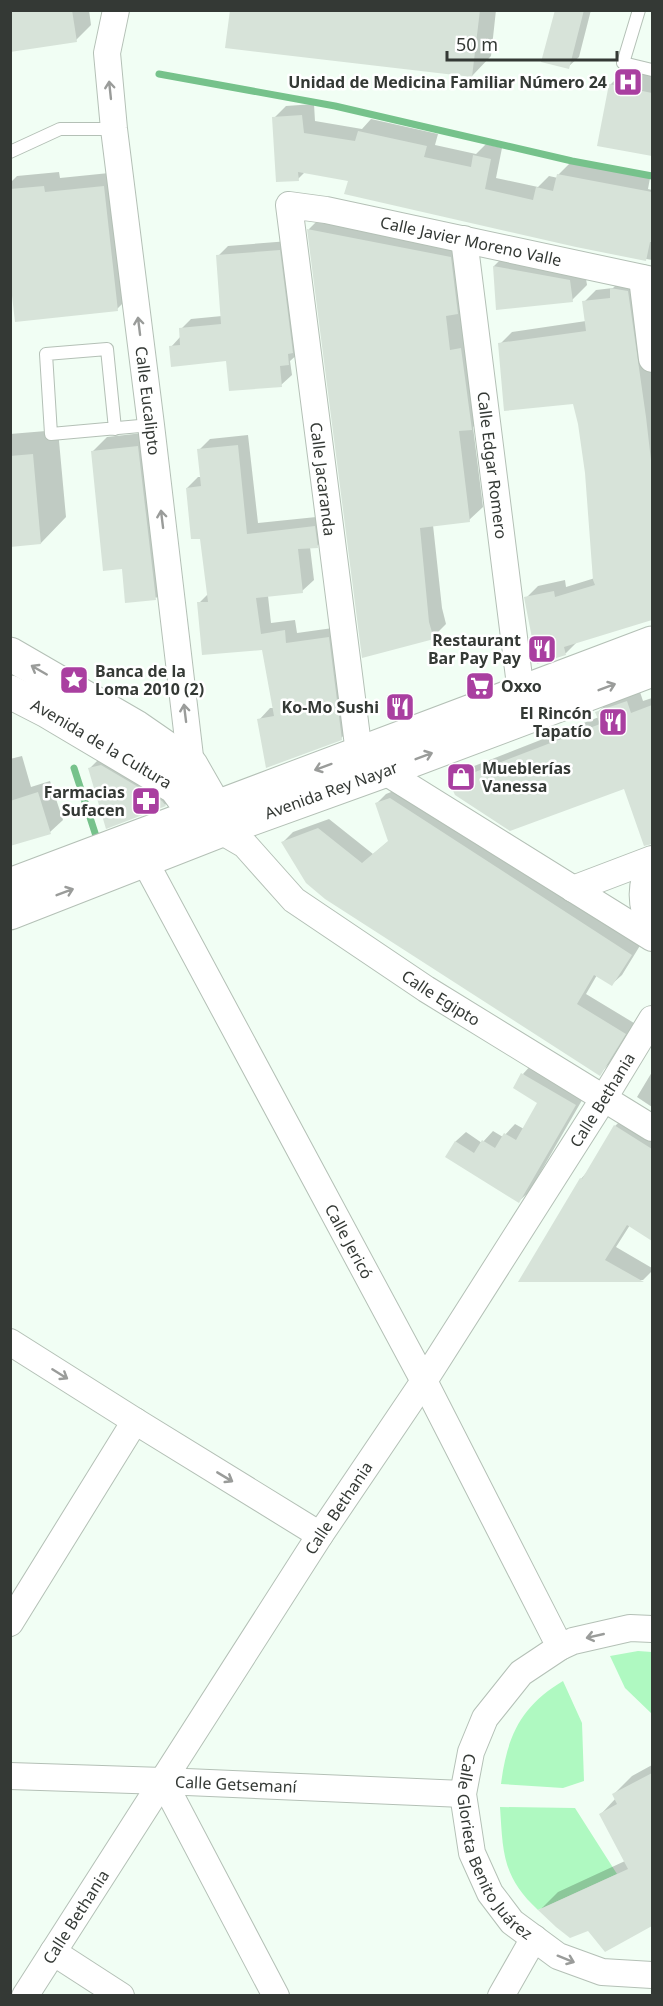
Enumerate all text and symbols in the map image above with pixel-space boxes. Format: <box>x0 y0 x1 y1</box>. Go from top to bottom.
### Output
scale bar <box>447 24 616 62</box>
text: 50 m <box>456 32 498 56</box>
hospital icon: Unidad de Medicina Familiar Número 24 <box>612 66 644 98</box>
place label: Unidad de Medicina Familiar Número 24 <box>288 71 607 93</box>
one-way arrow <box>104 81 115 101</box>
street label: Calle Javier Moreno Valle <box>378 211 564 271</box>
one-way arrow <box>133 316 144 336</box>
street label: Calle Eucalipto <box>130 345 165 456</box>
street label: Calle Edgar Romero <box>472 390 513 540</box>
street label: Calle Jacaranda <box>305 421 341 537</box>
one-way arrow <box>157 510 168 530</box>
place label: Restaurant Bar Pay Pay <box>428 629 522 669</box>
restaurant icon: Restaurant Bar Pay Pay <box>526 633 558 665</box>
place label: Banca de la Loma 2010 (2) <box>95 660 204 700</box>
one-way arrow <box>31 664 48 676</box>
place icon: Banca de la Loma 2010 (2) <box>58 664 90 696</box>
supermarket icon: Oxxo <box>464 670 496 702</box>
place label: Oxxo <box>501 675 542 697</box>
one-way arrow <box>597 681 615 692</box>
restaurant icon: Ko-Mo Sushi <box>384 691 416 723</box>
street label: Avenida de la Cultura <box>27 694 176 794</box>
place label: Ko-Mo Sushi <box>282 696 379 718</box>
place label: El Rincón Tapatío <box>520 702 592 742</box>
one-way arrow <box>179 704 190 723</box>
restaurant icon: El Rincón Tapatío <box>597 706 629 738</box>
one-way arrow <box>414 750 433 761</box>
street label: Avenida Rey Nayar <box>261 756 401 824</box>
place label: Mueblerías Vanessa <box>482 757 571 797</box>
shop icon: Mueblerías Vanessa <box>445 761 477 793</box>
one-way arrow <box>314 762 332 773</box>
place label: Farmacias Sufacen <box>44 781 125 821</box>
pharmacy icon: Farmacias Sufacen <box>130 785 162 817</box>
one-way arrow <box>55 886 74 897</box>
street label: Calle Egipto <box>397 965 484 1031</box>
street label: Calle Bethania <box>564 1048 640 1151</box>
street label: Calle Jericó <box>320 1200 378 1283</box>
one-way arrow <box>51 1368 68 1380</box>
street label: Calle Bethania <box>299 1457 378 1559</box>
one-way arrow <box>216 1471 233 1483</box>
one-way arrow <box>586 1631 605 1642</box>
street label: Calle Glorieta Benito Juárez <box>452 1752 537 1945</box>
street label: Calle Getsemaní <box>175 1771 298 1798</box>
street label: Calle Bethania <box>37 1866 114 1968</box>
one-way arrow <box>556 1954 575 1965</box>

